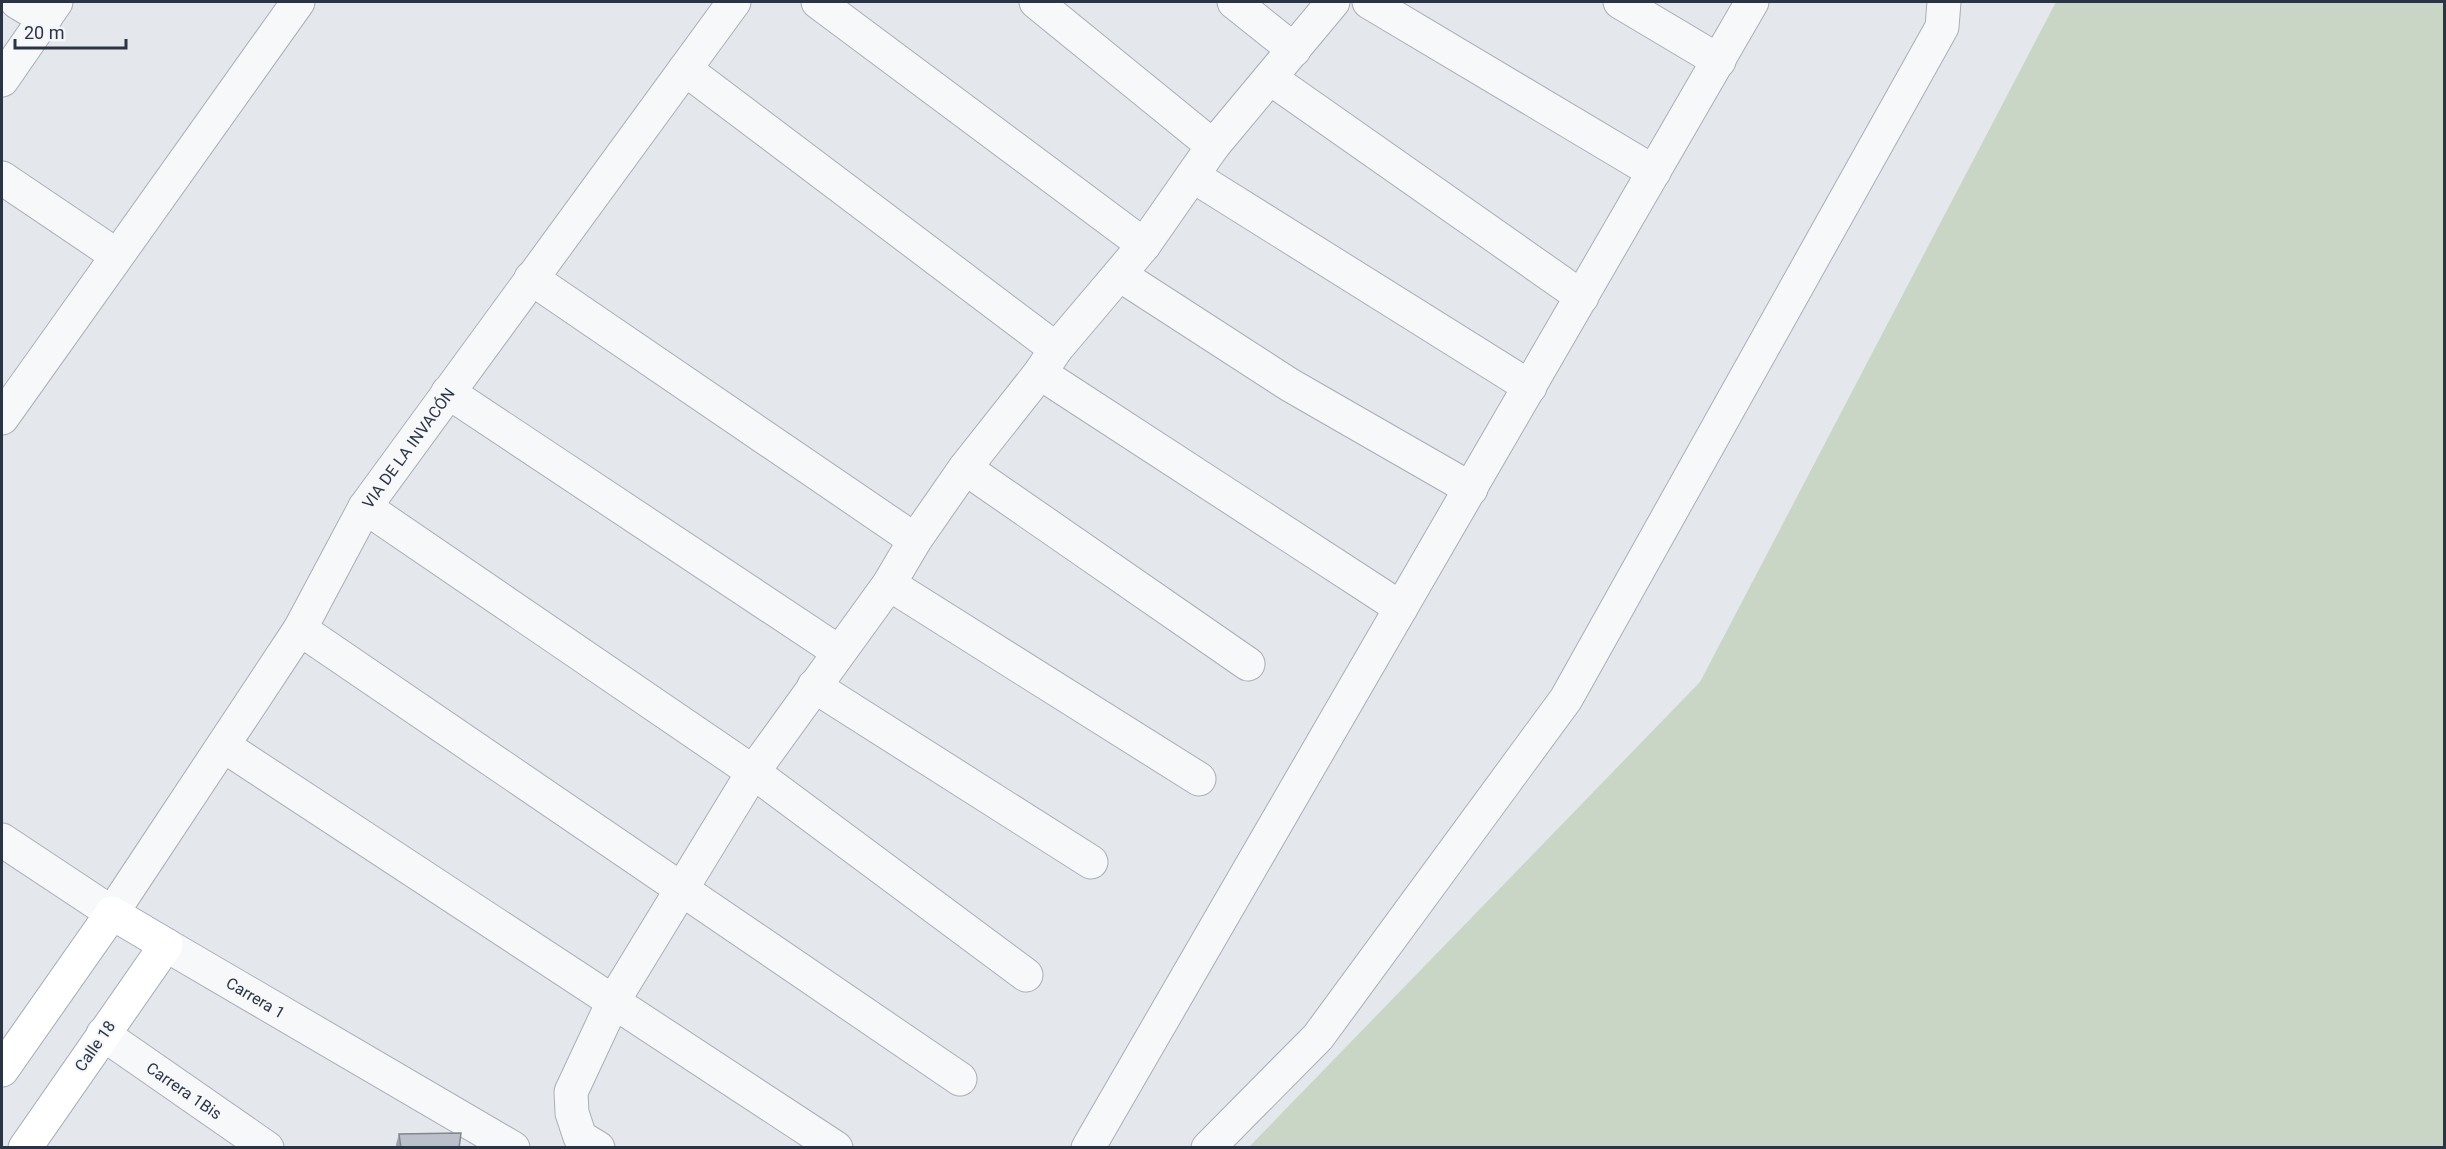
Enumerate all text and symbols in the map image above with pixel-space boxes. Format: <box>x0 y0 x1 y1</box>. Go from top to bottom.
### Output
scale bar <box>15 12 126 50</box>
text: 20 m <box>24 22 64 43</box>
street label: VIA DE LA INVACÓN <box>358 384 458 512</box>
street label: Carrera 1 <box>223 973 289 1022</box>
street label: Calle 18 <box>71 1017 119 1075</box>
street label: Carrera 1Bis <box>143 1058 226 1123</box>

